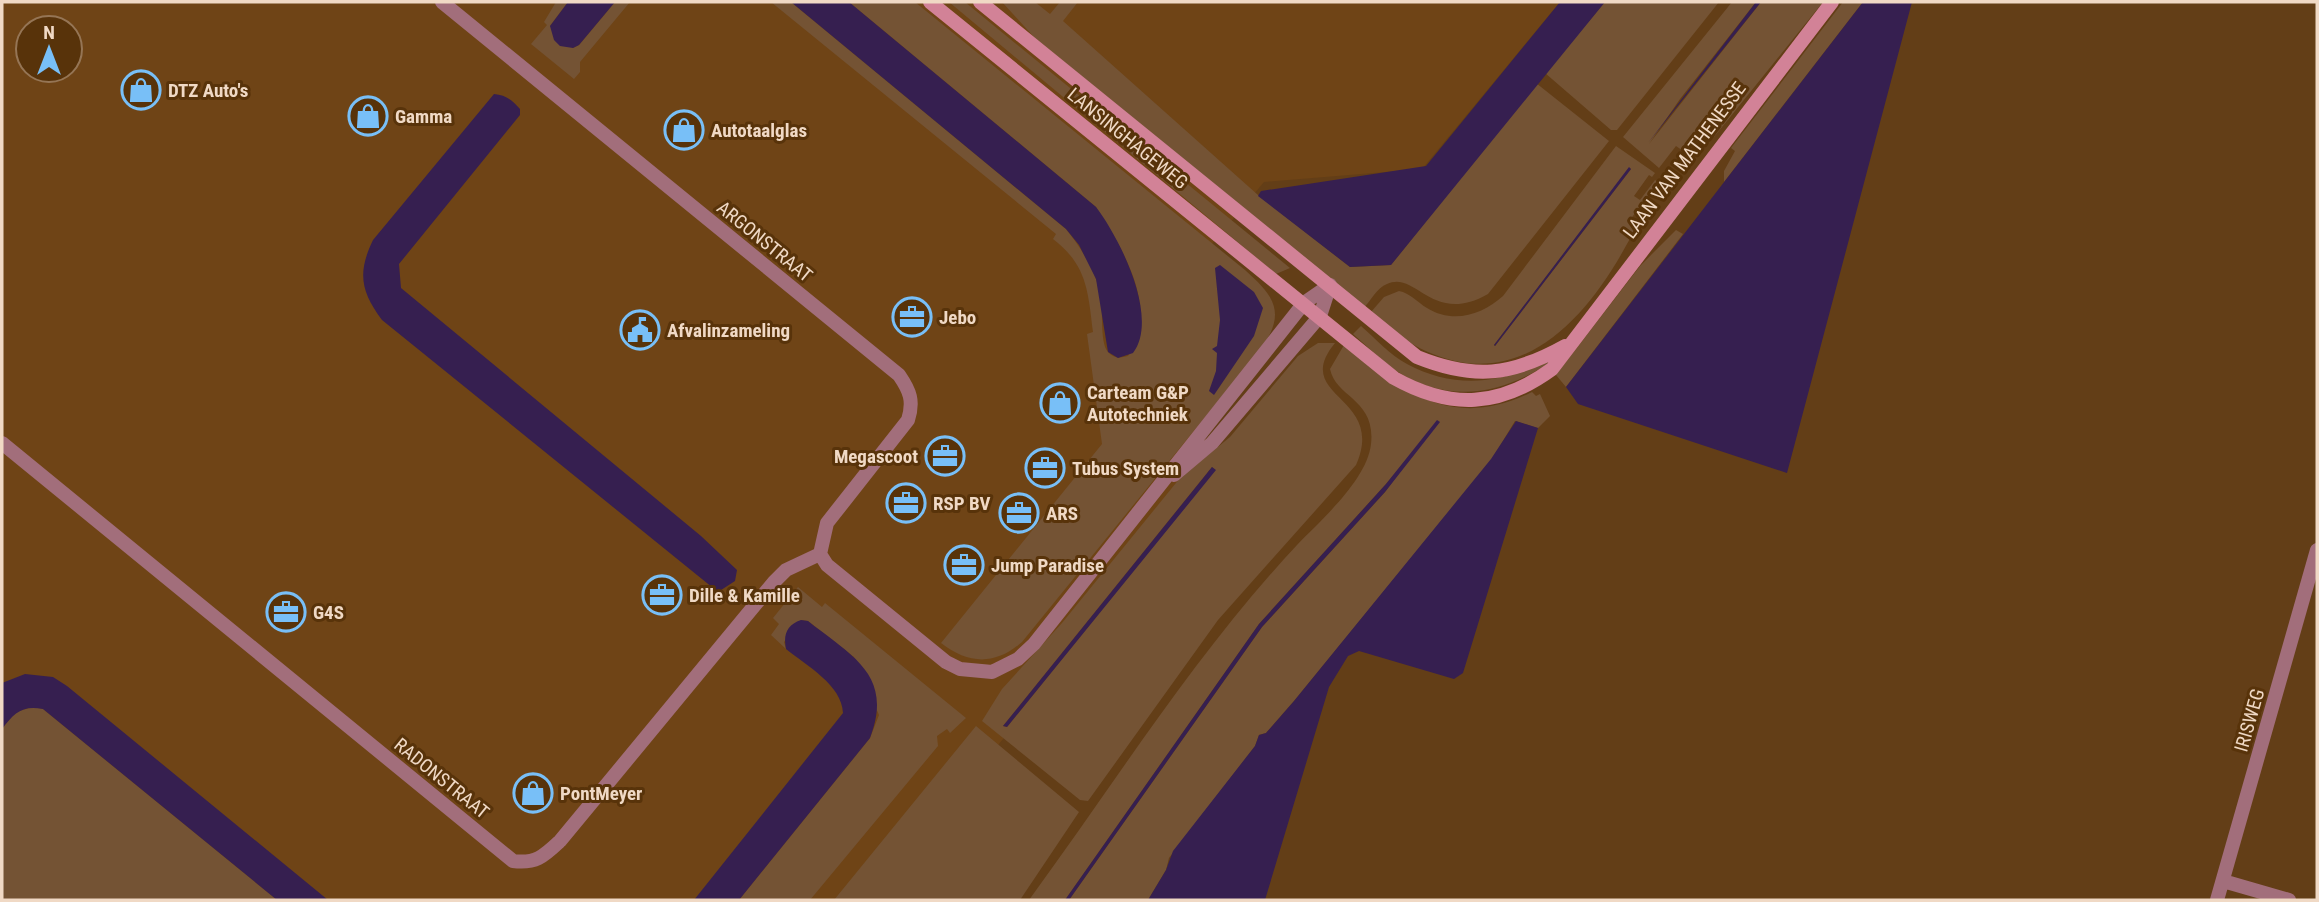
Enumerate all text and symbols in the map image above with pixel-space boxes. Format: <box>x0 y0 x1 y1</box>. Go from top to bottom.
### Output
north arrow <box>14 14 84 84</box>
text: N <box>43 21 55 44</box>
shop icon: DTZ Auto's <box>120 69 162 111</box>
street label: LAAN VAN MATHENESSE <box>1618 77 1751 243</box>
place label: DTZ Auto's <box>168 79 248 102</box>
street label: LANSINGHAGEWEG <box>1063 83 1192 194</box>
shop icon: Gamma <box>347 95 389 137</box>
place label: Gamma <box>395 105 452 128</box>
shop icon: Autotaalglas <box>663 109 705 151</box>
place label: Autotaalglas <box>711 119 807 142</box>
street label: ARGONSTRAAT <box>712 196 817 287</box>
office icon: Jebo <box>891 296 933 338</box>
place label: Jebo <box>939 306 976 329</box>
public building icon: Afvalinzameling <box>619 309 661 351</box>
place label: Afvalinzameling <box>667 319 790 342</box>
place label: Carteam G&P Autotechniek <box>1087 381 1189 426</box>
shop icon: Carteam G&P Autotechniek <box>1039 382 1081 424</box>
office icon: Megascoot <box>924 435 966 477</box>
place label: Megascoot <box>834 445 918 468</box>
office icon: Tubus System <box>1024 447 1066 489</box>
place label: Tubus System <box>1072 457 1179 480</box>
office icon: RSP BV <box>885 482 927 524</box>
place label: RSP BV <box>933 492 990 515</box>
office icon: ARS <box>998 492 1040 534</box>
place label: ARS <box>1046 502 1078 525</box>
office icon: Jump Paradise <box>943 544 985 586</box>
place label: Jump Paradise <box>991 554 1104 577</box>
office icon: Dille & Kamille <box>641 574 683 616</box>
place label: Dille & Kamille <box>689 584 800 607</box>
office icon: G4S <box>265 591 307 633</box>
place label: G4S <box>313 601 344 624</box>
street label: IRISWEG <box>2230 686 2269 754</box>
street label: RADONSTRAAT <box>390 733 494 824</box>
shop icon: PontMeyer <box>512 772 554 814</box>
place label: PontMeyer <box>560 782 642 805</box>

